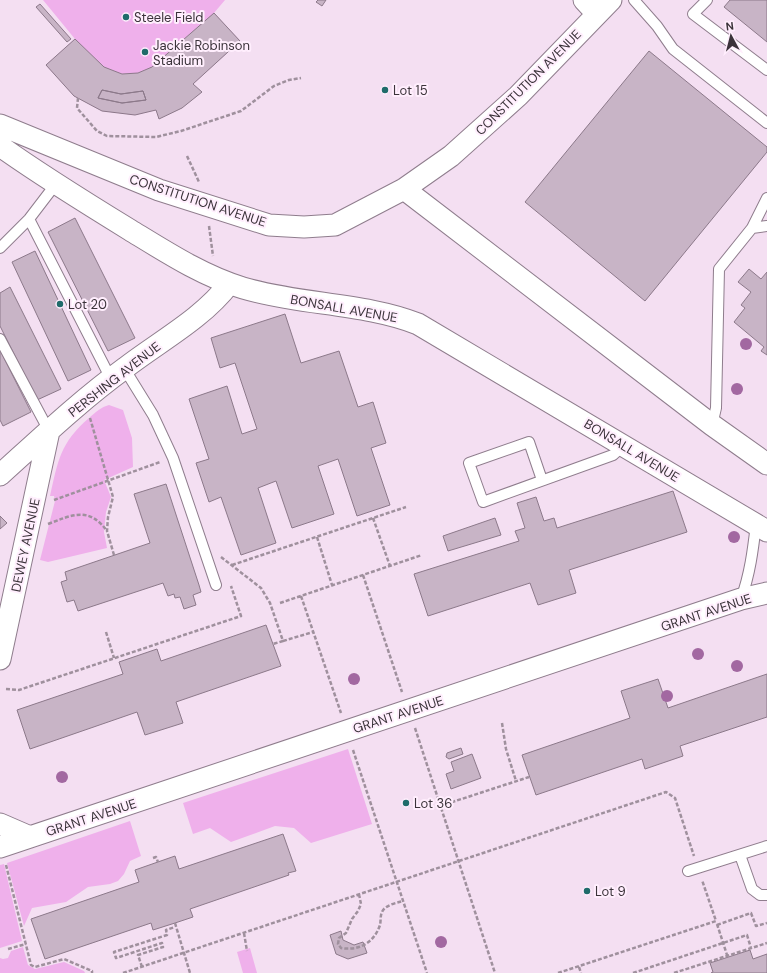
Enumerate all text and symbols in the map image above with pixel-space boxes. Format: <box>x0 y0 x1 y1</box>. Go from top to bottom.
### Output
place label: Steele Field <box>134 9 203 26</box>
marker: Steele Field <box>121 12 131 22</box>
north arrow <box>711 16 751 56</box>
text: N <box>725 19 735 34</box>
street label: CONSTITUTION AVENUE <box>472 26 585 139</box>
place label: Jackie Robinson Stadium <box>153 37 250 69</box>
marker: Jackie Robinson Stadium <box>140 47 150 57</box>
place label: Lot 15 <box>393 82 428 99</box>
marker: Lot 15 <box>380 85 390 95</box>
street label: CONSTITUTION AVENUE <box>127 170 268 231</box>
street label: BONSALL AVENUE <box>289 291 399 326</box>
place label: Lot 20 <box>68 296 107 313</box>
marker: Lot 20 <box>55 299 65 309</box>
street label: PERSHING AVENUE <box>65 338 164 421</box>
street label: BONSALL AVENUE <box>581 415 683 486</box>
street label: DEWEY AVENUE <box>7 497 44 594</box>
street label: GRANT AVENUE <box>659 590 754 635</box>
street label: GRANT AVENUE <box>351 692 446 737</box>
street label: GRANT AVENUE <box>44 795 139 840</box>
place label: Lot 36 <box>414 795 452 812</box>
marker: Lot 36 <box>401 798 411 808</box>
place label: Lot 9 <box>595 883 626 900</box>
marker: Lot 9 <box>582 886 592 896</box>

